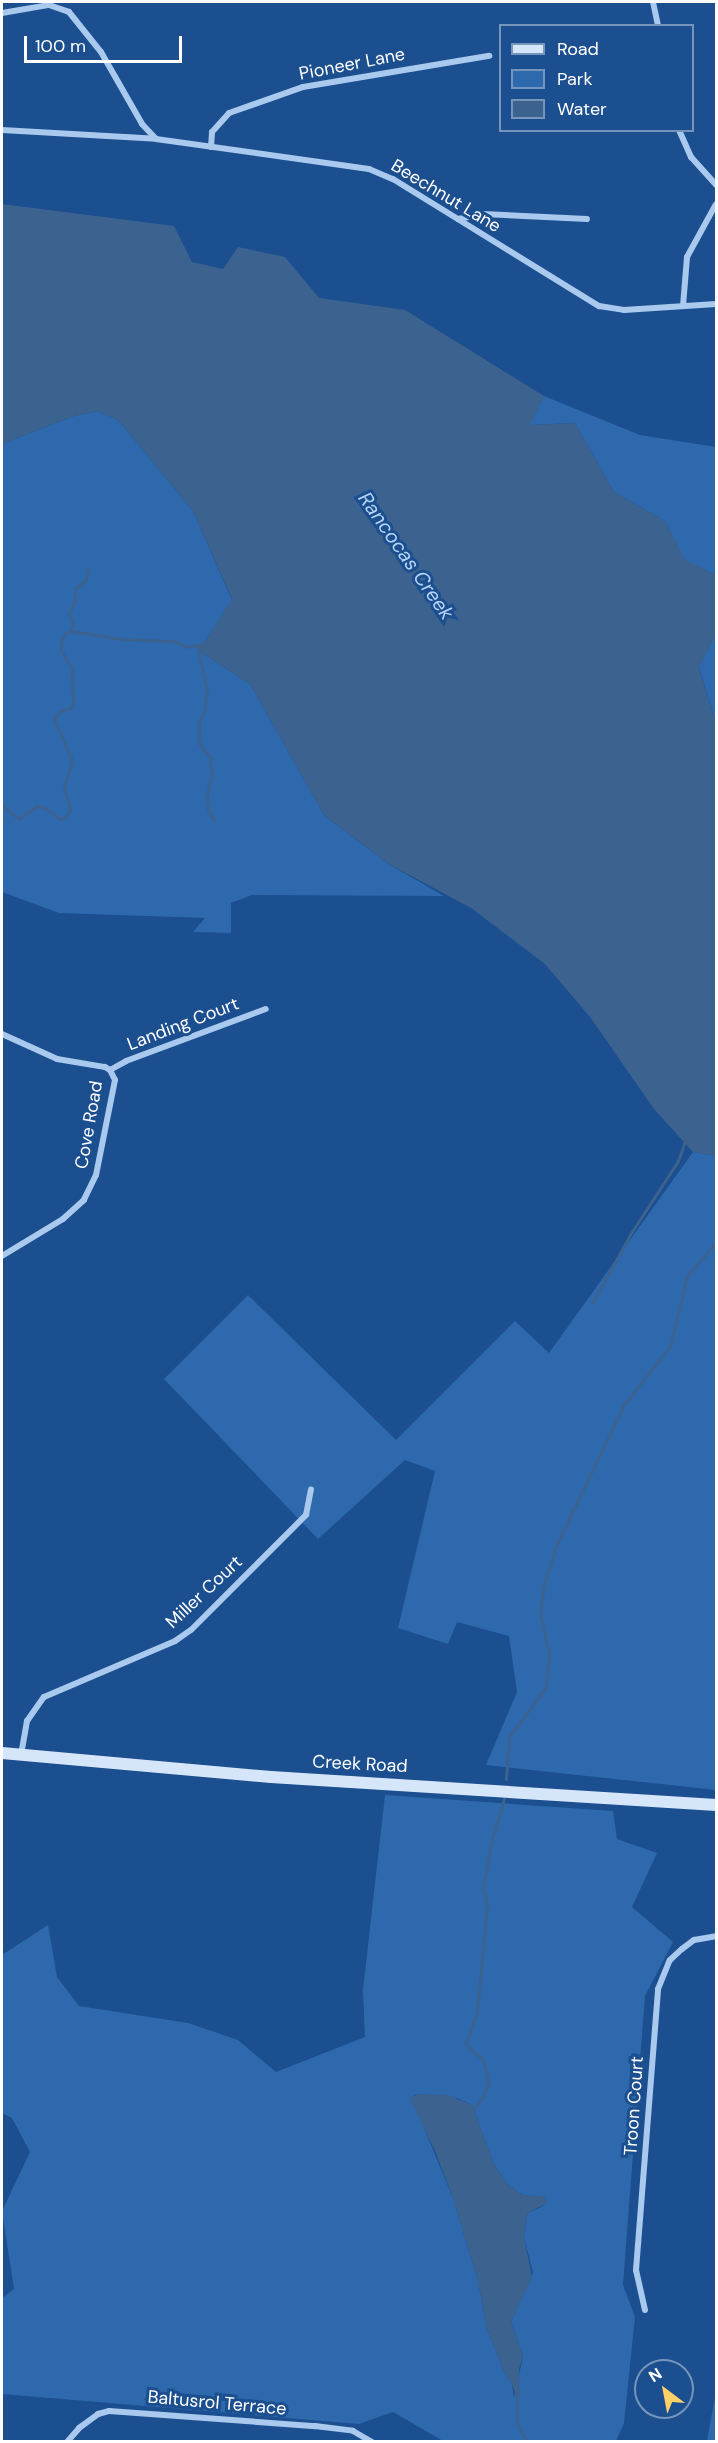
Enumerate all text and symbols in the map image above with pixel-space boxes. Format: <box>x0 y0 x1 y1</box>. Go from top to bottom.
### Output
scale bar <box>27 24 184 62</box>
legend <box>499 24 694 132</box>
text: 100 m <box>35 34 86 58</box>
text: Road <box>557 37 599 61</box>
street label: Pioneer Lane <box>297 43 407 85</box>
text: Park <box>557 67 593 91</box>
text: Water <box>557 97 607 121</box>
street label: Beechnut Lane <box>387 155 505 237</box>
water label: Rancocas Creek <box>353 487 459 625</box>
street label: Landing Court <box>124 993 242 1055</box>
street label: Cove Road <box>71 1079 107 1171</box>
street label: Miller Court <box>161 1551 247 1633</box>
street label: Creek Road <box>312 1751 408 1777</box>
street label: Troon Court <box>620 2056 648 2156</box>
north arrow <box>634 2359 694 2419</box>
text: N <box>645 2363 666 2387</box>
street label: Baltusrol Terrace <box>147 2386 287 2420</box>

